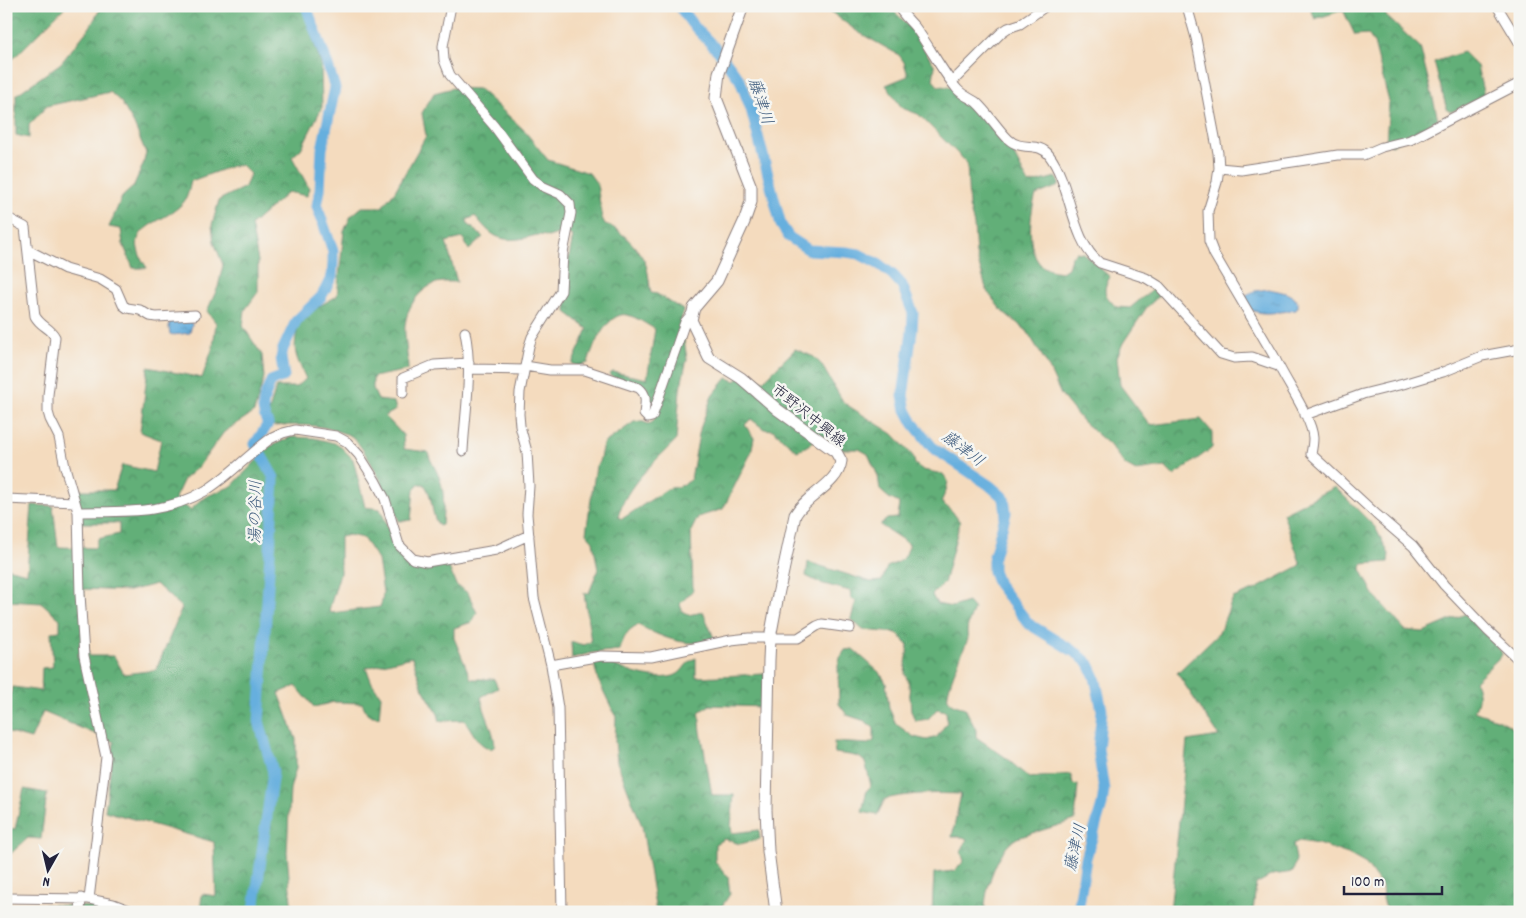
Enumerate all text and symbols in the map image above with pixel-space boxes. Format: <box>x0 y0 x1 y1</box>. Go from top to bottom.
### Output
water label: 藤津川 <box>741 75 778 128</box>
street label: 市野沢中興線 <box>766 380 850 453</box>
water label: 藤津川 <box>936 426 989 474</box>
water label: 湯の谷川 <box>244 480 269 544</box>
water label: 藤津川 <box>1060 822 1093 874</box>
north arrow <box>22 846 72 896</box>
scale bar <box>1344 863 1441 895</box>
text: N <box>42 870 51 891</box>
text: 100 m <box>1351 872 1384 894</box>

